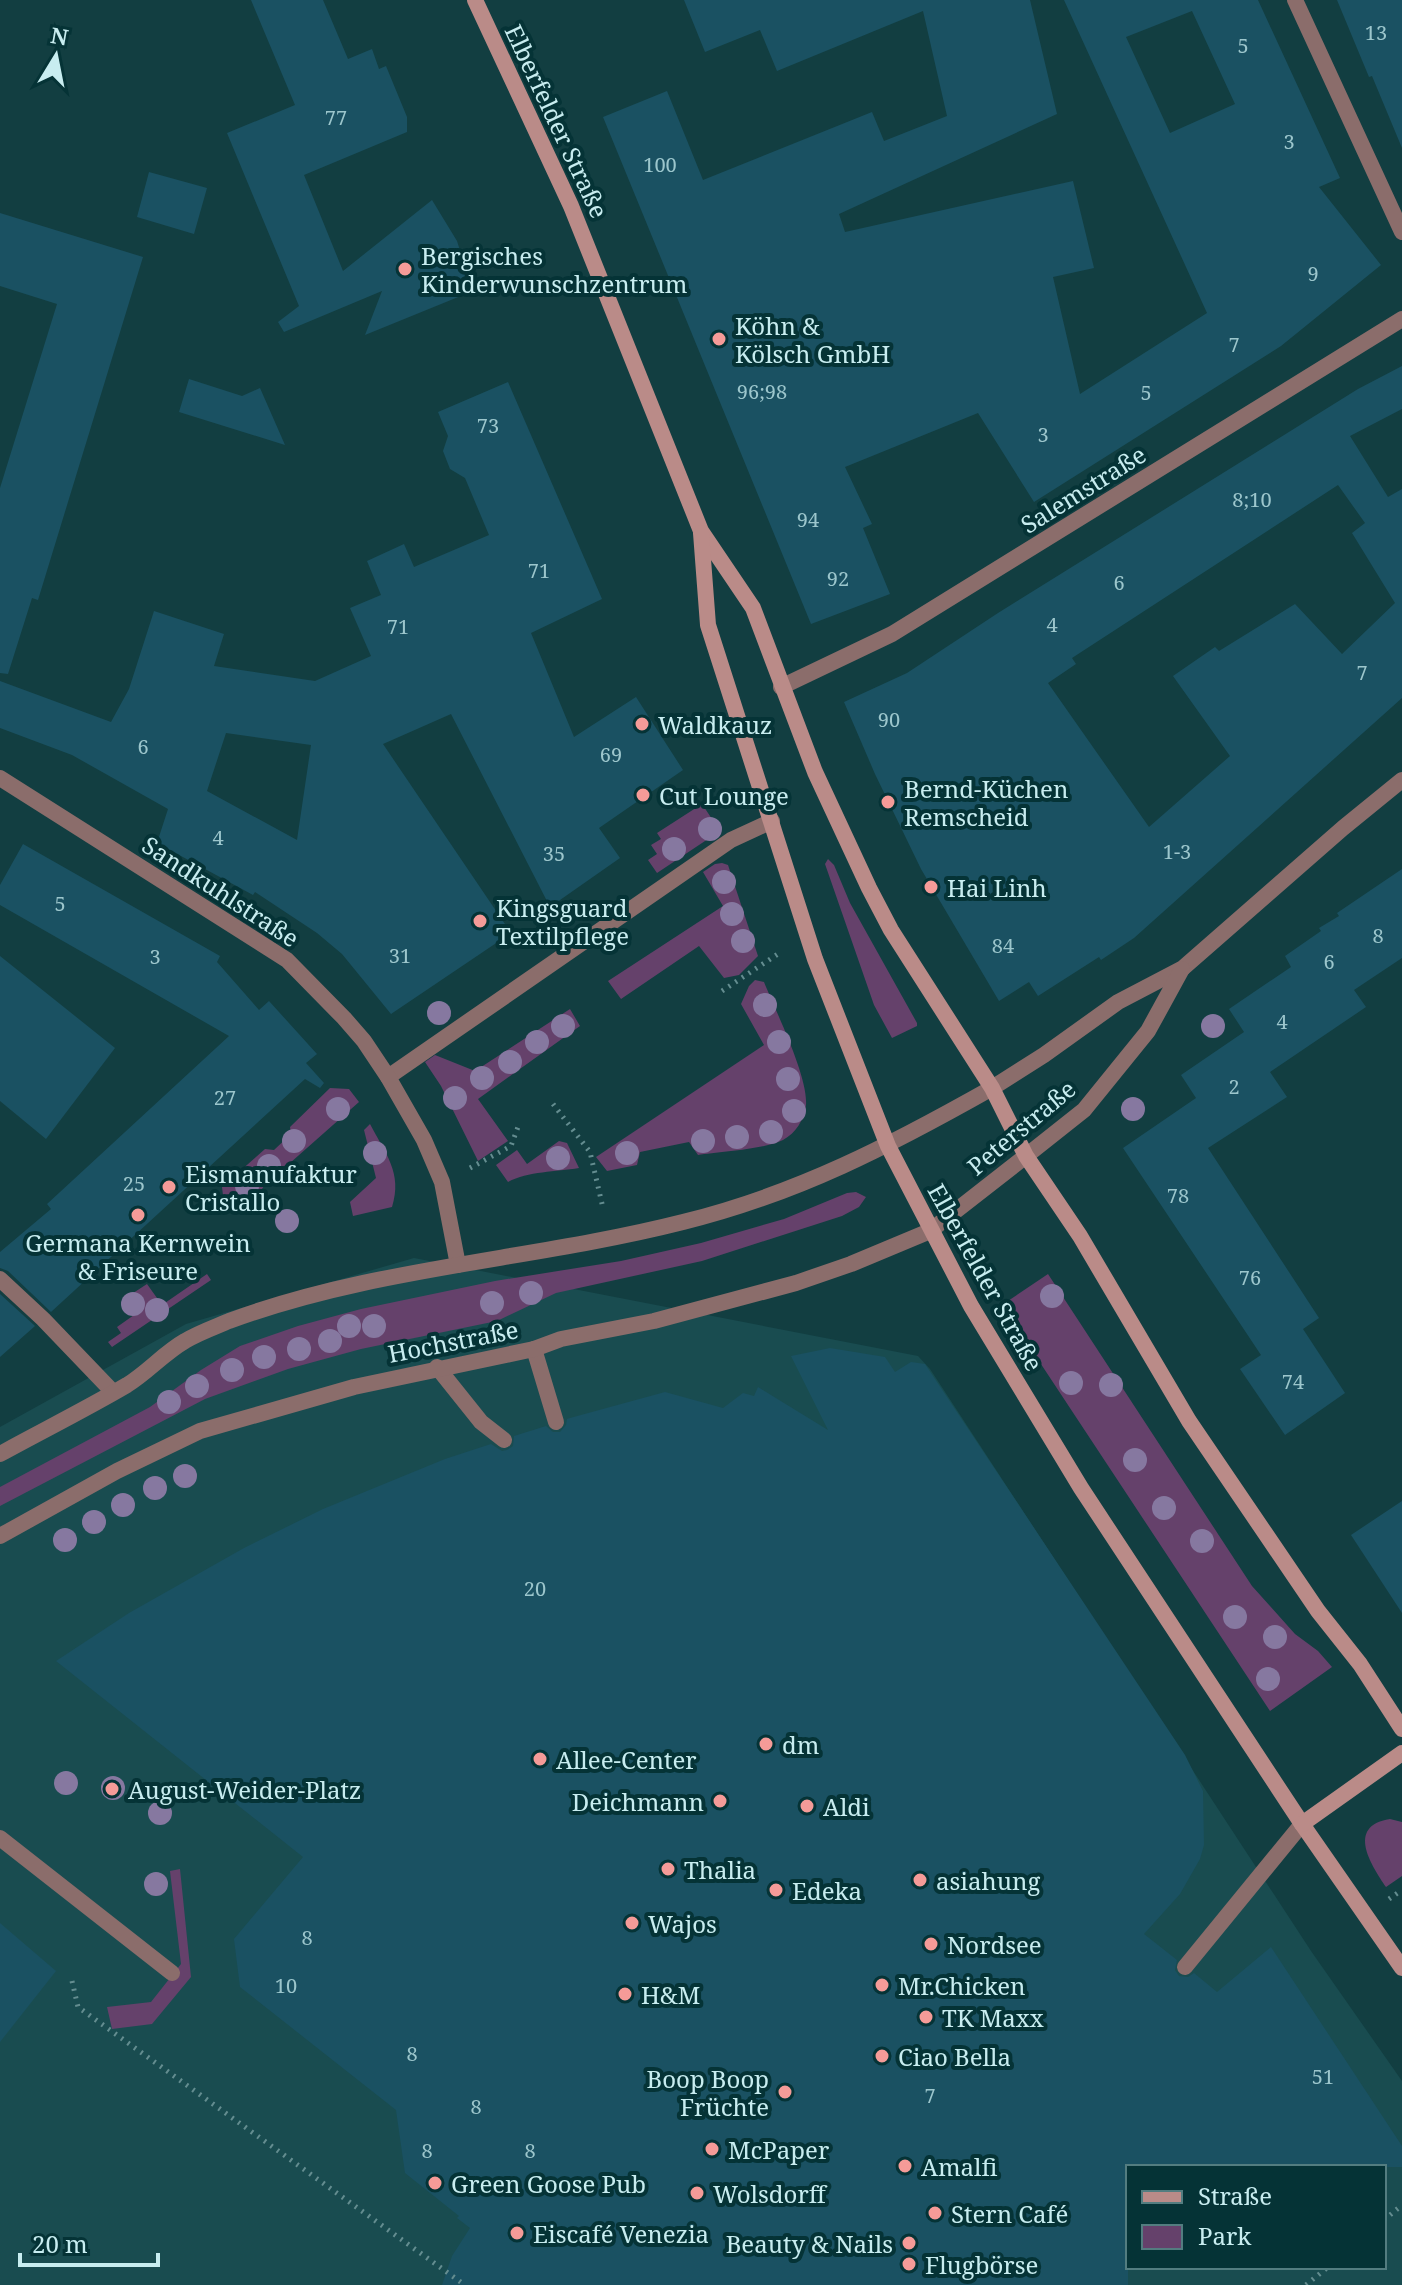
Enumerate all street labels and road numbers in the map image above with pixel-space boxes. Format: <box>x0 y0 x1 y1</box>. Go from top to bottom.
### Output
street label: Elberfelder Straße <box>498 19 616 223</box>
street label: Salemstraße <box>1014 438 1152 540</box>
street label: Sandkuhlstraße <box>136 828 306 954</box>
street label: Peterstraße <box>960 1072 1082 1182</box>
street label: Elberfelder Straße <box>921 1177 1051 1377</box>
street label: Hochstraße <box>385 1312 521 1370</box>

